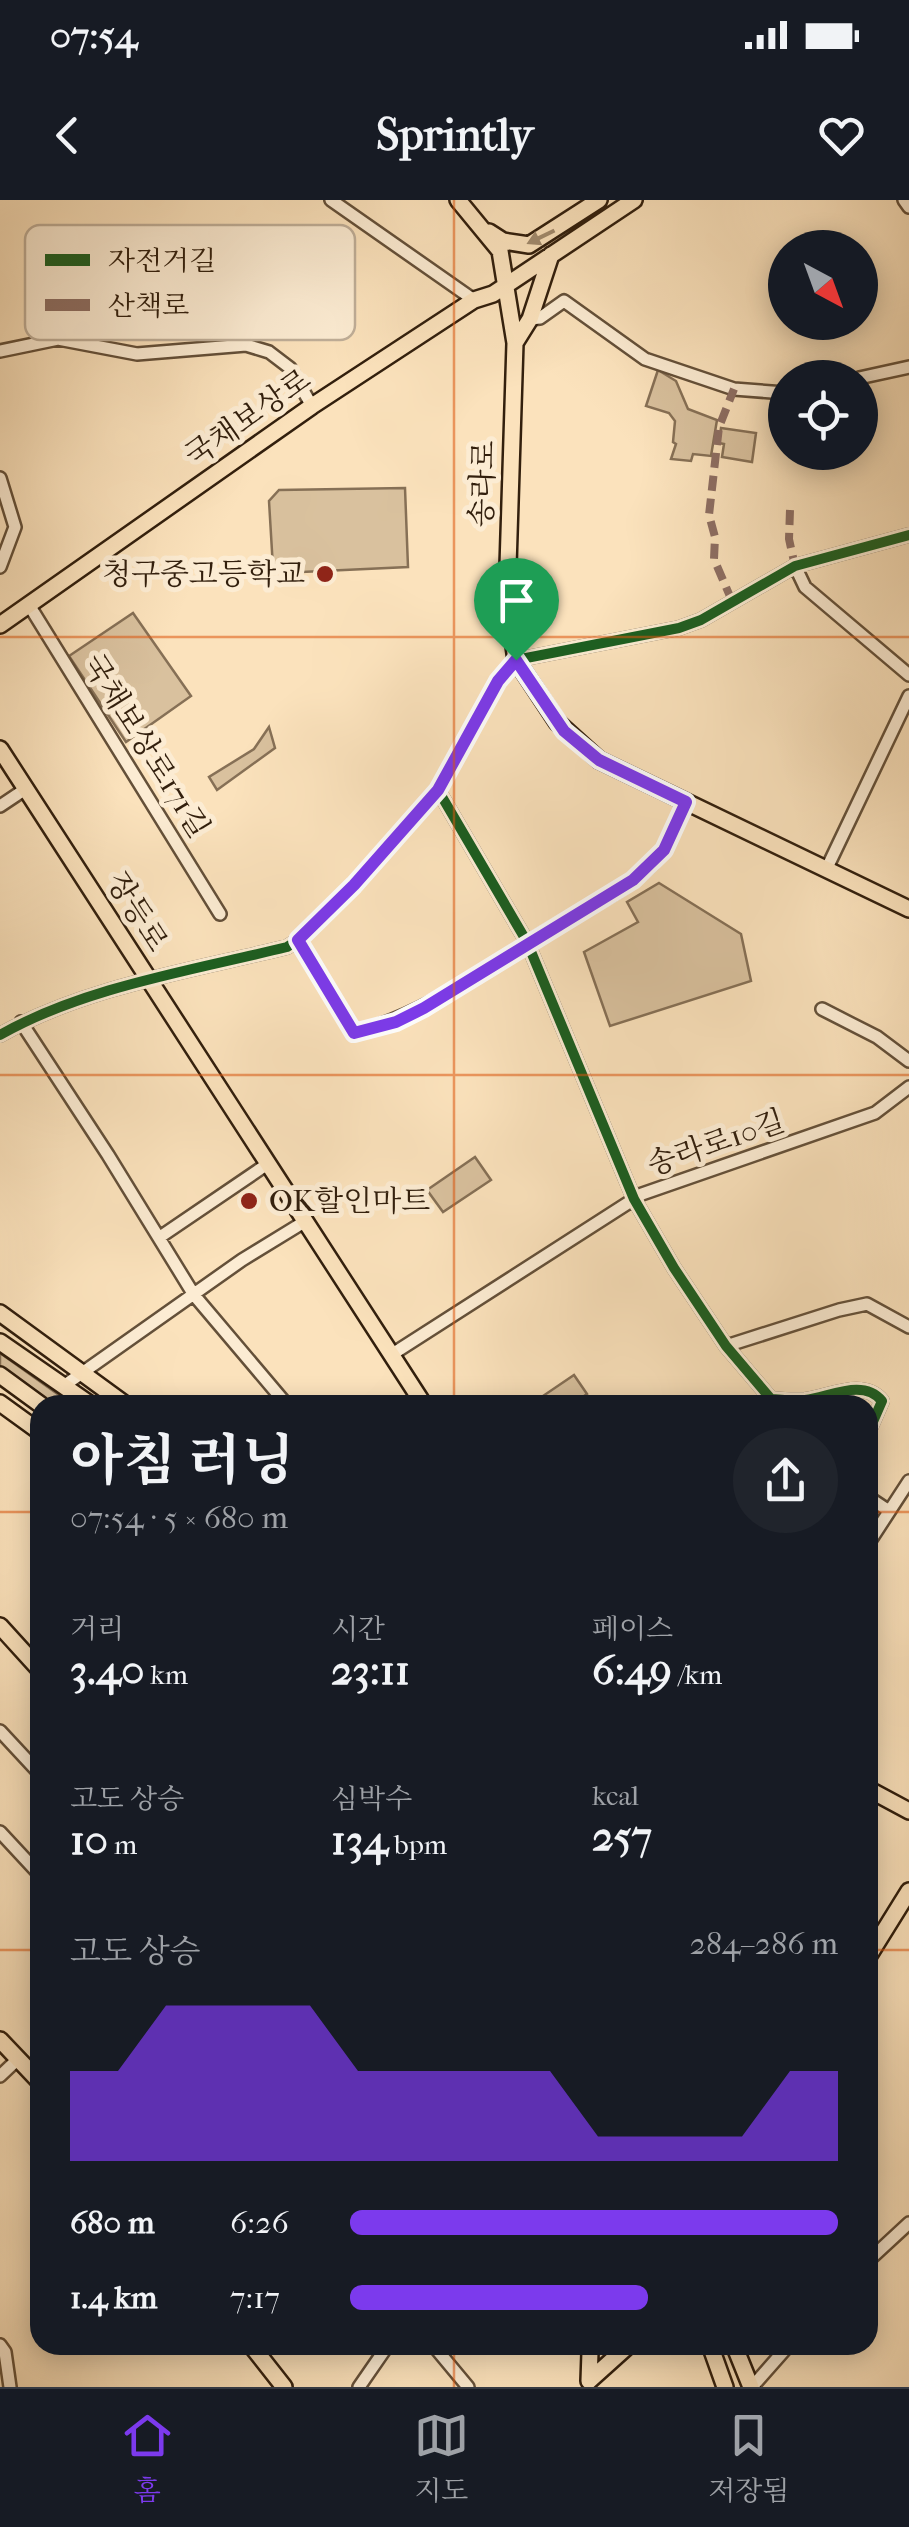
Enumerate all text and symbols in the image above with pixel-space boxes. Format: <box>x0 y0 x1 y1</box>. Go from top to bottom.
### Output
text: 07:54 <box>50 13 137 58</box>
icon: back <box>40 108 95 163</box>
icon: heart <box>814 108 869 163</box>
text: Sprintly <box>376 109 533 162</box>
legend <box>25 225 355 340</box>
one-way arrow <box>526 229 555 246</box>
north arrow <box>768 230 878 340</box>
map controls <box>768 230 878 470</box>
text: 자전거길 <box>108 244 216 277</box>
text: 산책로 <box>108 289 189 322</box>
button: locate <box>768 360 878 470</box>
street label: 국채보상로 <box>179 362 317 474</box>
street label: 송라로 <box>464 440 502 528</box>
place label: 청구중고등학교 <box>102 557 305 592</box>
pin <box>474 558 559 661</box>
marker: 청구중고등학교 <box>314 563 336 585</box>
icon: arrive <box>489 573 544 628</box>
street label: 국채보상로171길 <box>76 648 216 844</box>
street label: 장등로 <box>99 866 175 958</box>
street label: 송라로10길 <box>643 1103 789 1183</box>
place label: OK할인마트 <box>269 1184 430 1219</box>
marker: OK할인마트 <box>238 1190 260 1212</box>
button: share <box>733 1428 838 1533</box>
text: 아침 러닝 <box>70 1429 294 1493</box>
text: 07:54 · 5 × 680 m <box>70 1499 288 1536</box>
text: 거리 <box>70 1612 124 1645</box>
text: 시간 <box>331 1612 385 1645</box>
text: 페이스 <box>592 1612 673 1645</box>
text: 3.40 <box>70 1646 144 1695</box>
text: 23:11 <box>331 1646 410 1695</box>
text: 6:49 <box>592 1646 672 1695</box>
text: km <box>144 1658 188 1691</box>
text: /km <box>672 1658 722 1691</box>
text: kcal <box>592 1779 639 1812</box>
text: 고도 상승 <box>70 1782 184 1815</box>
text: 심박수 <box>331 1782 412 1815</box>
text: 257 <box>592 1812 652 1861</box>
text: 10 <box>70 1816 108 1865</box>
text: 134 <box>331 1816 388 1865</box>
text: m <box>108 1828 137 1861</box>
text: bpm <box>388 1828 447 1861</box>
text: 284–286 m <box>689 1925 838 1962</box>
text: 고도 상승 <box>70 1933 201 1970</box>
text: 680 m <box>70 2204 155 2241</box>
text: 6:26 <box>230 2204 289 2241</box>
text: 1.4 km <box>70 2279 157 2316</box>
text: 7:17 <box>230 2279 280 2316</box>
tab: 홈 <box>120 2408 175 2508</box>
tab: 지도 <box>414 2408 469 2508</box>
tab: 저장됨 <box>708 2408 789 2508</box>

